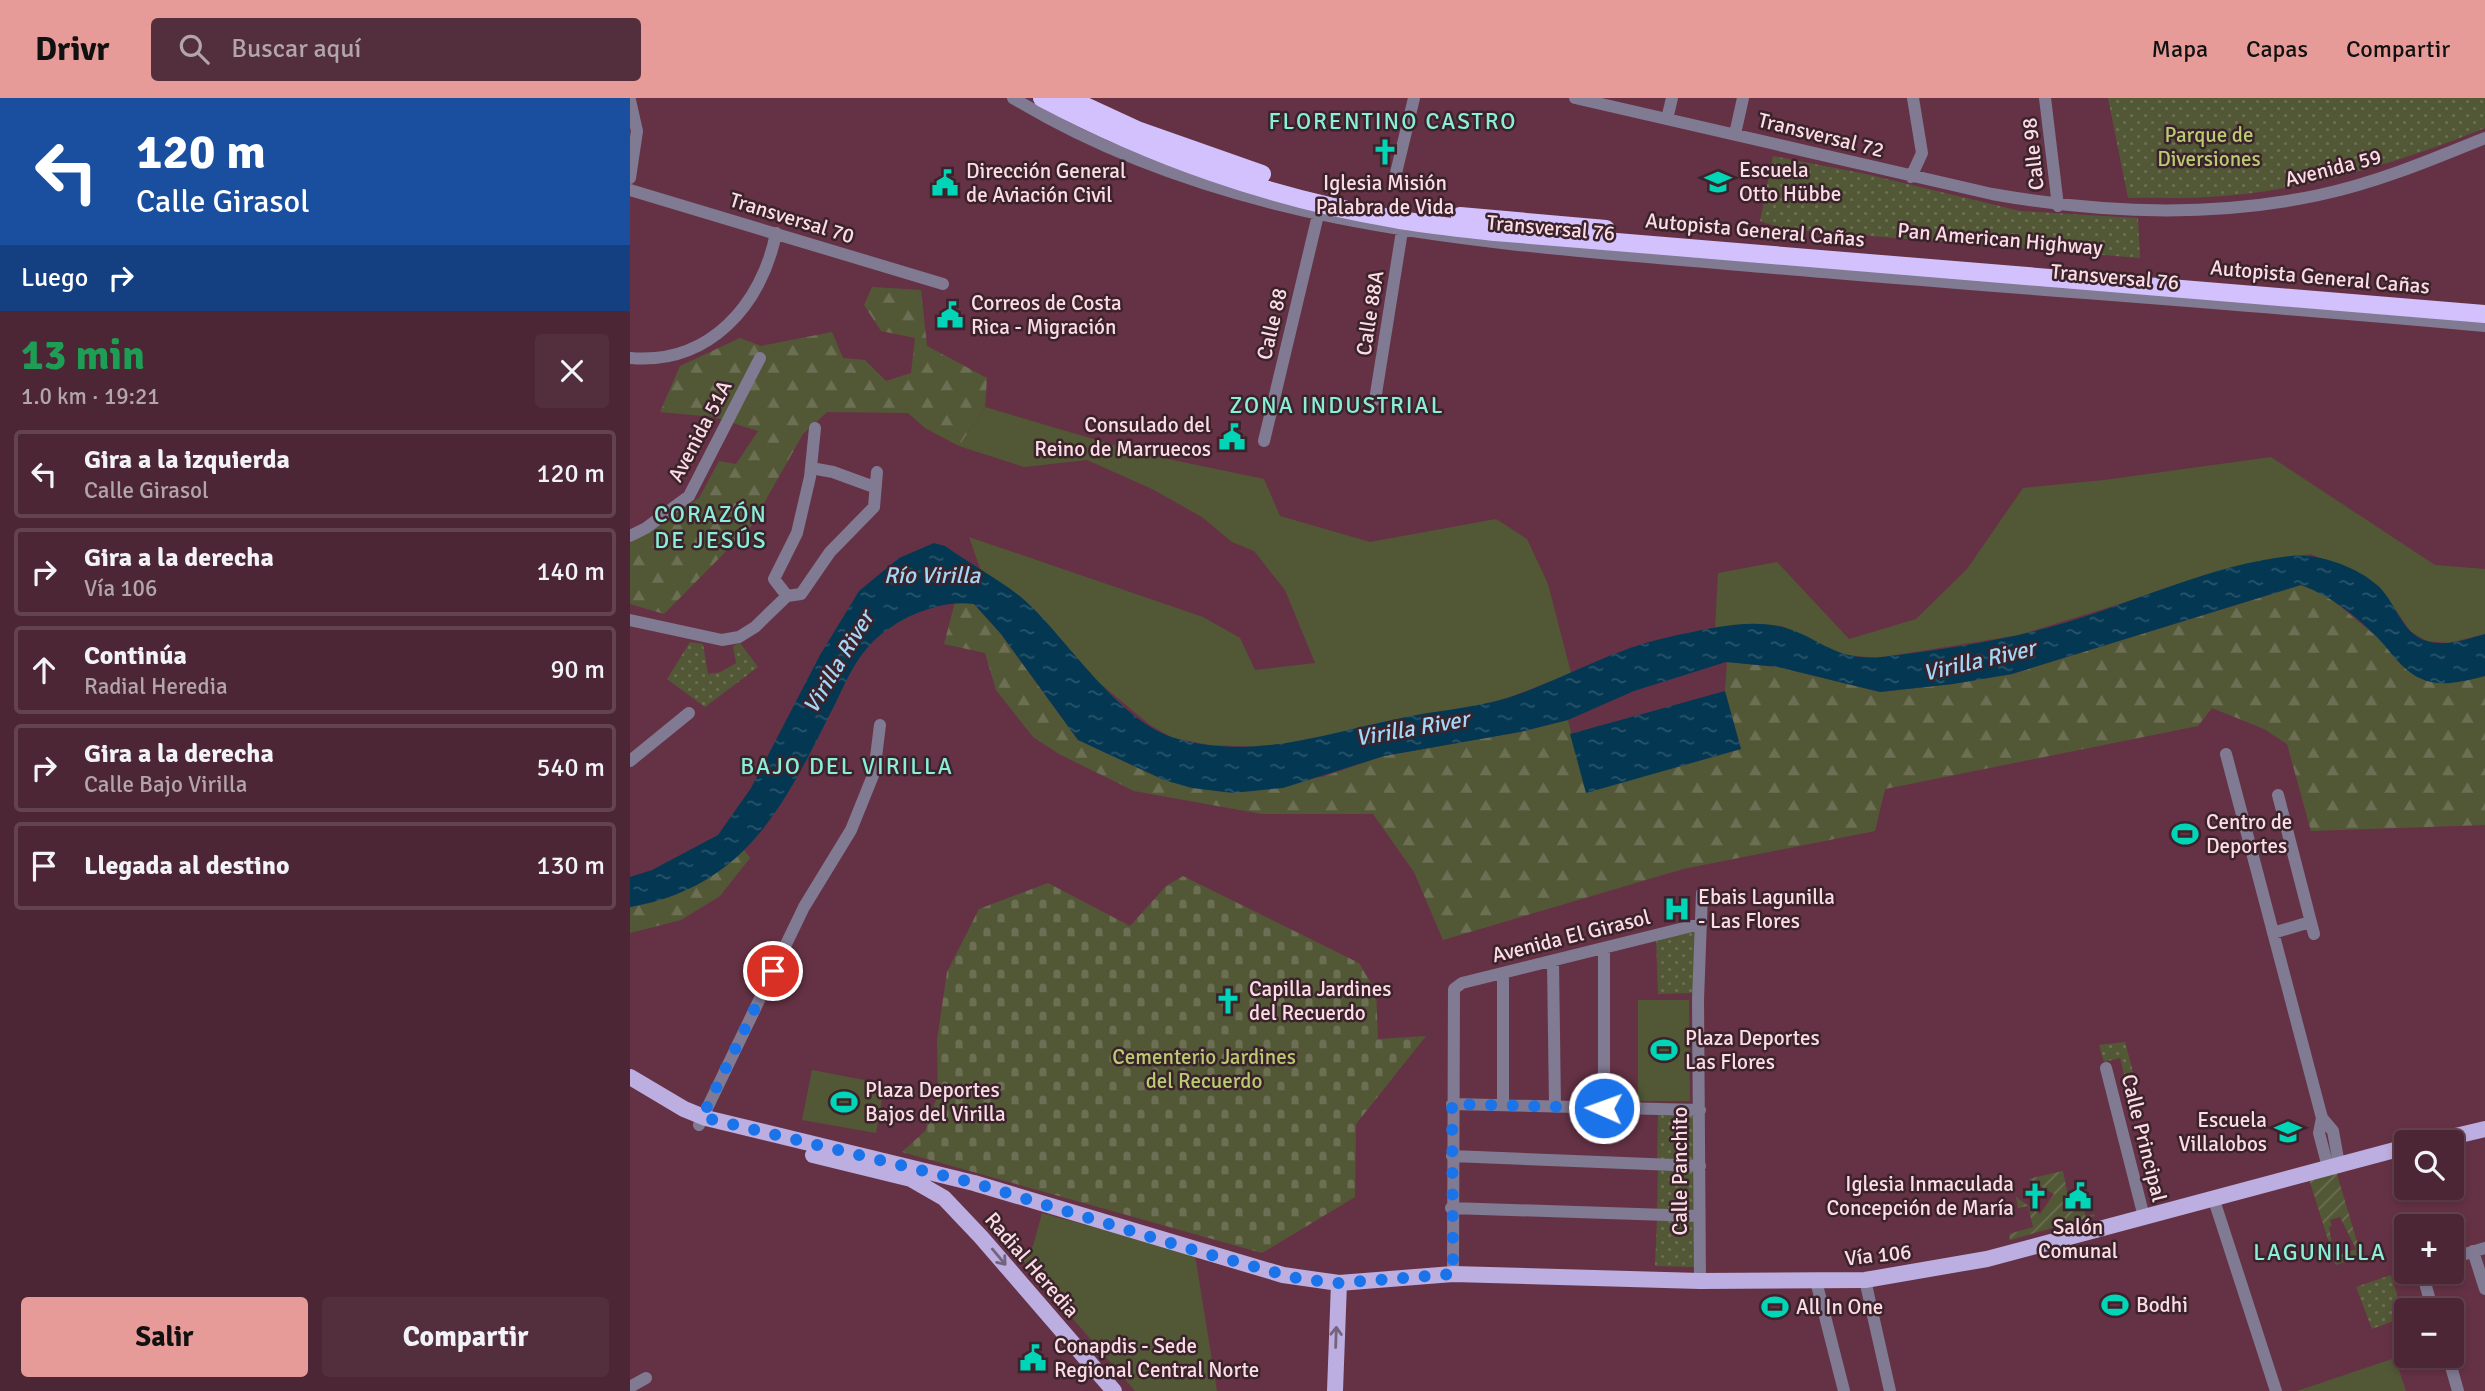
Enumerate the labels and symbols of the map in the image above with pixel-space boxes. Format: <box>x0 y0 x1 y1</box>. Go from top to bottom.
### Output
district label: FLORENTINO CASTRO <box>1269 107 1517 136</box>
street label: Transversal 72 <box>1755 107 1887 163</box>
street label: Calle 98 <box>2016 116 2050 192</box>
park label: Parque de Diversiones <box>2157 122 2261 172</box>
church icon: Iglesia Misión Palabra de Vida <box>1370 137 1400 167</box>
street label: Avenida 59 <box>2282 143 2384 193</box>
place label: Escuela Otto Hübbe <box>1739 157 1841 207</box>
place label: Dirección General de Aviación Civil <box>966 158 1126 208</box>
school or university icon: Escuela Otto Hübbe <box>1703 167 1733 197</box>
public building icon: Dirección General de Aviación Civil <box>930 168 960 198</box>
place label: Iglesia Misión Palabra de Vida <box>1316 170 1454 220</box>
street label: Transversal 70 <box>727 187 857 249</box>
street label: Autopista General Cañas <box>1644 207 1866 253</box>
street label: Transversal 76 <box>1486 209 1616 247</box>
street label: Pan American Highway <box>1896 217 2104 261</box>
street label: Autopista General Cañas <box>2209 254 2431 300</box>
street label: Transversal 76 <box>2050 258 2180 296</box>
street label: Calle 88A <box>1350 268 1390 357</box>
street label: Calle 88 <box>1251 286 1293 362</box>
place label: Correos de Costa Rica - Migración <box>971 290 1122 340</box>
public building icon: Correos de Costa Rica - Migración <box>935 300 965 330</box>
street label: Avenida 51A <box>662 376 738 486</box>
district label: ZONA INDUSTRIAL <box>1230 391 1444 420</box>
place label: Consulado del Reino de Marruecos <box>1034 412 1211 462</box>
public building icon: Consulado del Reino de Marruecos <box>1217 422 1247 452</box>
district label: CORAZÓN DE JESÚS <box>654 500 768 555</box>
water label: Río Virilla <box>884 561 982 590</box>
water label: Virilla River <box>797 603 882 719</box>
water label: Virilla River <box>1920 633 2042 687</box>
water label: Virilla River <box>1353 704 1474 753</box>
district label: BAJO DEL VIRILLA <box>740 752 954 781</box>
place label: Centro de Deportes <box>2206 809 2292 859</box>
sports icon: Centro de Deportes <box>2170 819 2200 849</box>
place label: Ebais Lagunilla - Las Flores <box>1698 884 1835 934</box>
hospital icon: Ebais Lagunilla - Las Flores <box>1662 894 1692 924</box>
street label: Avenida El Girasol <box>1489 904 1653 968</box>
pin <box>743 941 803 1001</box>
place label: Capilla Jardines del Recuerdo <box>1249 976 1391 1026</box>
church icon: Capilla Jardines del Recuerdo <box>1213 986 1243 1016</box>
place label: Plaza Deportes Las Flores <box>1685 1025 1820 1075</box>
sports icon: Plaza Deportes Las Flores <box>1649 1035 1679 1065</box>
park label: Cementerio Jardines del Recuerdo <box>1112 1044 1296 1094</box>
position arrow <box>1567 1071 1641 1145</box>
street label: Calle Principal <box>2116 1071 2172 1205</box>
place label: Plaza Deportes Bajos del Virilla <box>865 1077 1006 1127</box>
sports icon: Plaza Deportes Bajos del Virilla <box>829 1087 859 1117</box>
street label: Calle Panchito <box>1667 1107 1693 1235</box>
place label: Escuela Villalobos <box>2178 1107 2267 1157</box>
school or university icon: Escuela Villalobos <box>2273 1117 2303 1147</box>
place label: Iglesia Inmaculada Concepción de María <box>1827 1171 2014 1221</box>
church icon: Iglesia Inmaculada Concepción de María <box>2020 1181 2050 1211</box>
public building icon: Salón Comunal <box>2063 1181 2093 1211</box>
street label: Radial Heredia <box>979 1207 1085 1323</box>
place label: Salón Comunal <box>2038 1214 2118 1264</box>
district label: LAGUNILLA <box>2253 1238 2387 1267</box>
street label: Vía 106 <box>1843 1239 1913 1271</box>
one-way arrow <box>991 1248 1007 1266</box>
sports icon: Bodhi <box>2100 1290 2130 1320</box>
sports icon: All In One <box>1760 1292 1790 1322</box>
place label: Bodhi <box>2136 1292 2188 1318</box>
place label: All In One <box>1796 1294 1883 1320</box>
one-way arrow <box>1329 1326 1343 1349</box>
place label: Conapdis - Sede Regional Central Norte <box>1054 1333 1259 1383</box>
public building icon: Conapdis - Sede Regional Central Norte <box>1018 1343 1048 1373</box>

